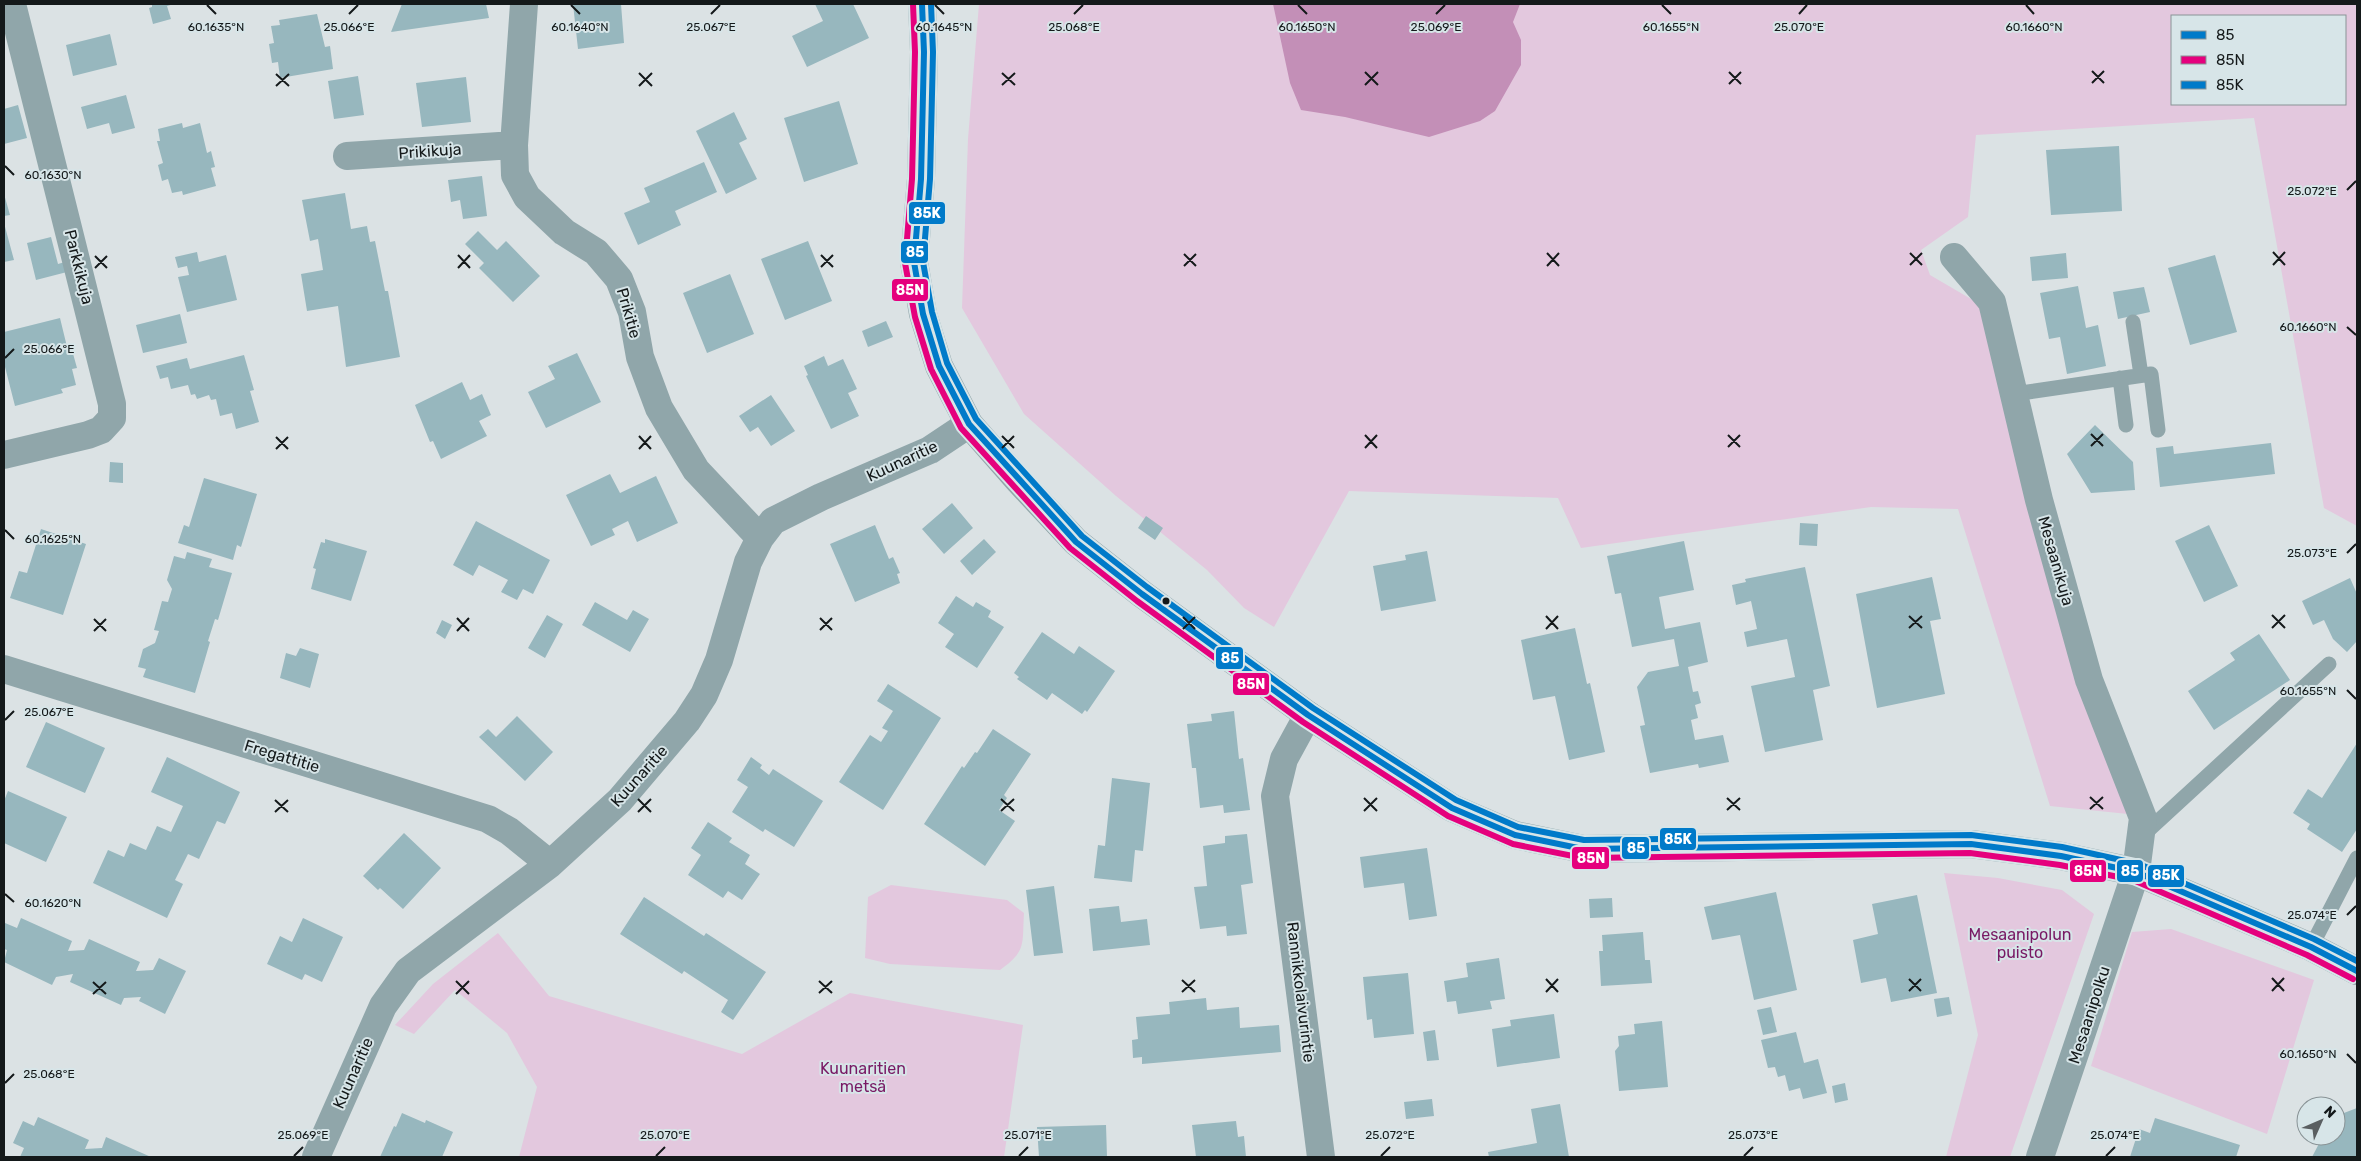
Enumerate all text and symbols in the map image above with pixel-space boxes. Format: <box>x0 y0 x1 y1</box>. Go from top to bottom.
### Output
legend <box>2171 15 2346 105</box>
text: 60.1635°N <box>188 20 244 34</box>
text: 25.066°E <box>324 20 374 34</box>
text: 60.1640°N <box>551 20 609 34</box>
text: 25.067°E <box>686 20 736 34</box>
text: 60.1645°N <box>916 20 972 34</box>
text: 25.068°E <box>1048 20 1100 34</box>
text: 60.1650°N <box>1278 20 1336 34</box>
text: 25.069°E <box>1411 20 1461 34</box>
text: 60.1655°N <box>1643 20 1699 34</box>
text: 25.070°E <box>1774 20 1824 34</box>
text: 60.1660°N <box>2005 20 2063 34</box>
text: 85 <box>2216 26 2235 44</box>
text: 85N <box>2216 51 2245 69</box>
text: 85K <box>2216 76 2243 94</box>
street label: Prikikuja <box>398 139 462 163</box>
text: 60.1630°N <box>24 168 82 182</box>
text: 25.072°E <box>2287 184 2337 198</box>
line badge: 85K <box>908 201 946 225</box>
text: 85K <box>913 205 942 222</box>
street label: Parkkikuja <box>61 228 97 306</box>
line badge: 85 <box>900 240 929 264</box>
text: 85 <box>906 244 924 261</box>
line badge: 85N <box>891 278 929 302</box>
text: 85N <box>896 282 924 299</box>
street label: Prikitie <box>613 286 645 340</box>
text: 60.1660°N <box>2279 320 2337 334</box>
text: 25.066°E <box>24 342 74 356</box>
street label: Kuunaritie <box>863 436 941 486</box>
street label: Mesaanikuja <box>2034 514 2078 608</box>
text: 60.1625°N <box>25 532 81 546</box>
text: 25.073°E <box>2287 546 2337 560</box>
unlabelled marker <box>1161 596 1171 606</box>
line badge: 85 <box>1215 646 1244 670</box>
text: 85 <box>1221 650 1239 667</box>
line badge: 85N <box>1232 672 1270 696</box>
text: 85N <box>1237 676 1265 693</box>
text: 60.1655°N <box>2280 684 2336 698</box>
text: 25.067°E <box>24 705 74 719</box>
street label: Fregattitie <box>242 736 322 776</box>
street label: Kuunaritie <box>606 741 672 811</box>
line badge: 85K <box>1659 827 1697 851</box>
text: 85K <box>1664 831 1693 848</box>
line badge: 85 <box>1621 836 1650 860</box>
text: 85 <box>1627 840 1645 857</box>
line badge: 85N <box>1571 846 1610 870</box>
text: 85N <box>1577 850 1605 867</box>
line badge: 85N <box>2069 859 2107 883</box>
line badge: 85 <box>2116 859 2144 883</box>
text: 85N <box>2074 863 2102 880</box>
text: 85 <box>2121 863 2139 880</box>
line badge: 85K <box>2147 864 2185 888</box>
text: 85K <box>2152 867 2181 884</box>
text: 60.1620°N <box>25 896 81 910</box>
text: 25.074°E <box>2287 908 2337 922</box>
street label: Rannikkolaivurintie <box>1283 921 1319 1063</box>
park label: Mesaanipolun puisto <box>1969 925 2072 962</box>
street label: Mesaanipolku <box>2064 964 2114 1066</box>
street label: Kuunaritie <box>329 1034 377 1112</box>
text: 60.1650°N <box>2279 1047 2337 1061</box>
park label: Kuunaritien metsä <box>820 1059 906 1096</box>
text: 25.068°E <box>23 1067 75 1081</box>
north arrow <box>2296 1096 2346 1146</box>
text: N <box>2320 1103 2339 1122</box>
text: 25.069°E <box>278 1128 328 1142</box>
text: 25.070°E <box>640 1128 690 1142</box>
text: 25.071°E <box>1004 1128 1052 1142</box>
text: 25.072°E <box>1365 1128 1415 1142</box>
text: 25.073°E <box>1728 1128 1778 1142</box>
text: 25.074°E <box>2090 1128 2140 1142</box>

